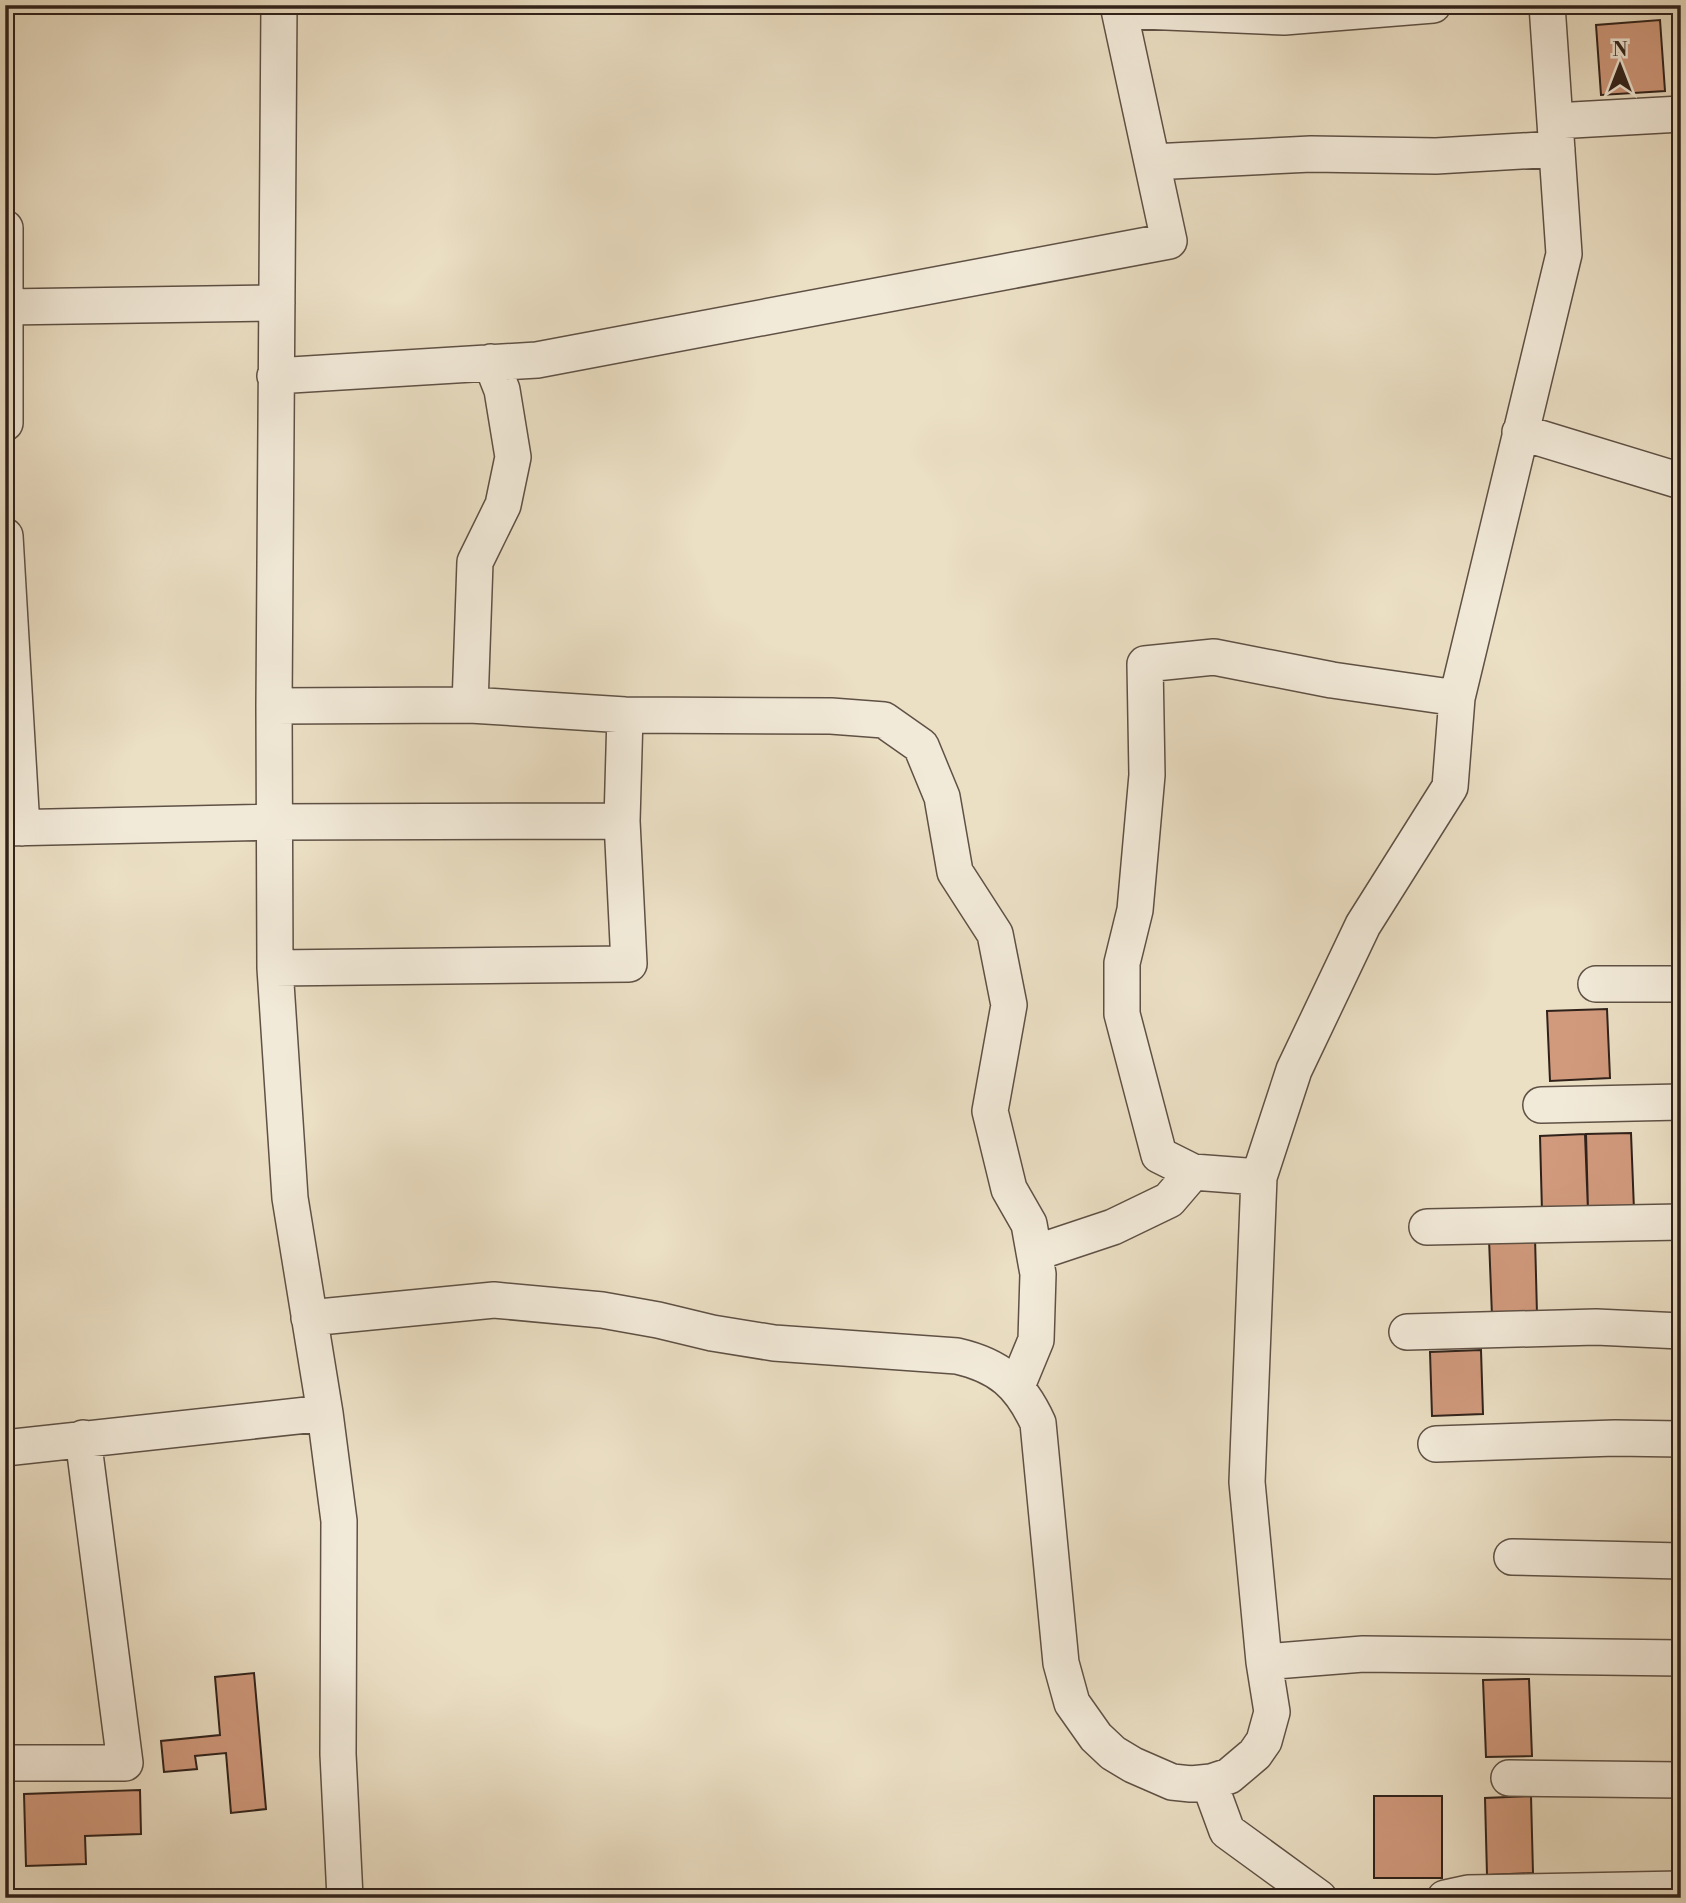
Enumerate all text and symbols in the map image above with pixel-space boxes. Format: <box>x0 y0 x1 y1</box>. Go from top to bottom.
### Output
north arrow <box>1584 32 1654 102</box>
text: N <box>1612 38 1628 62</box>

